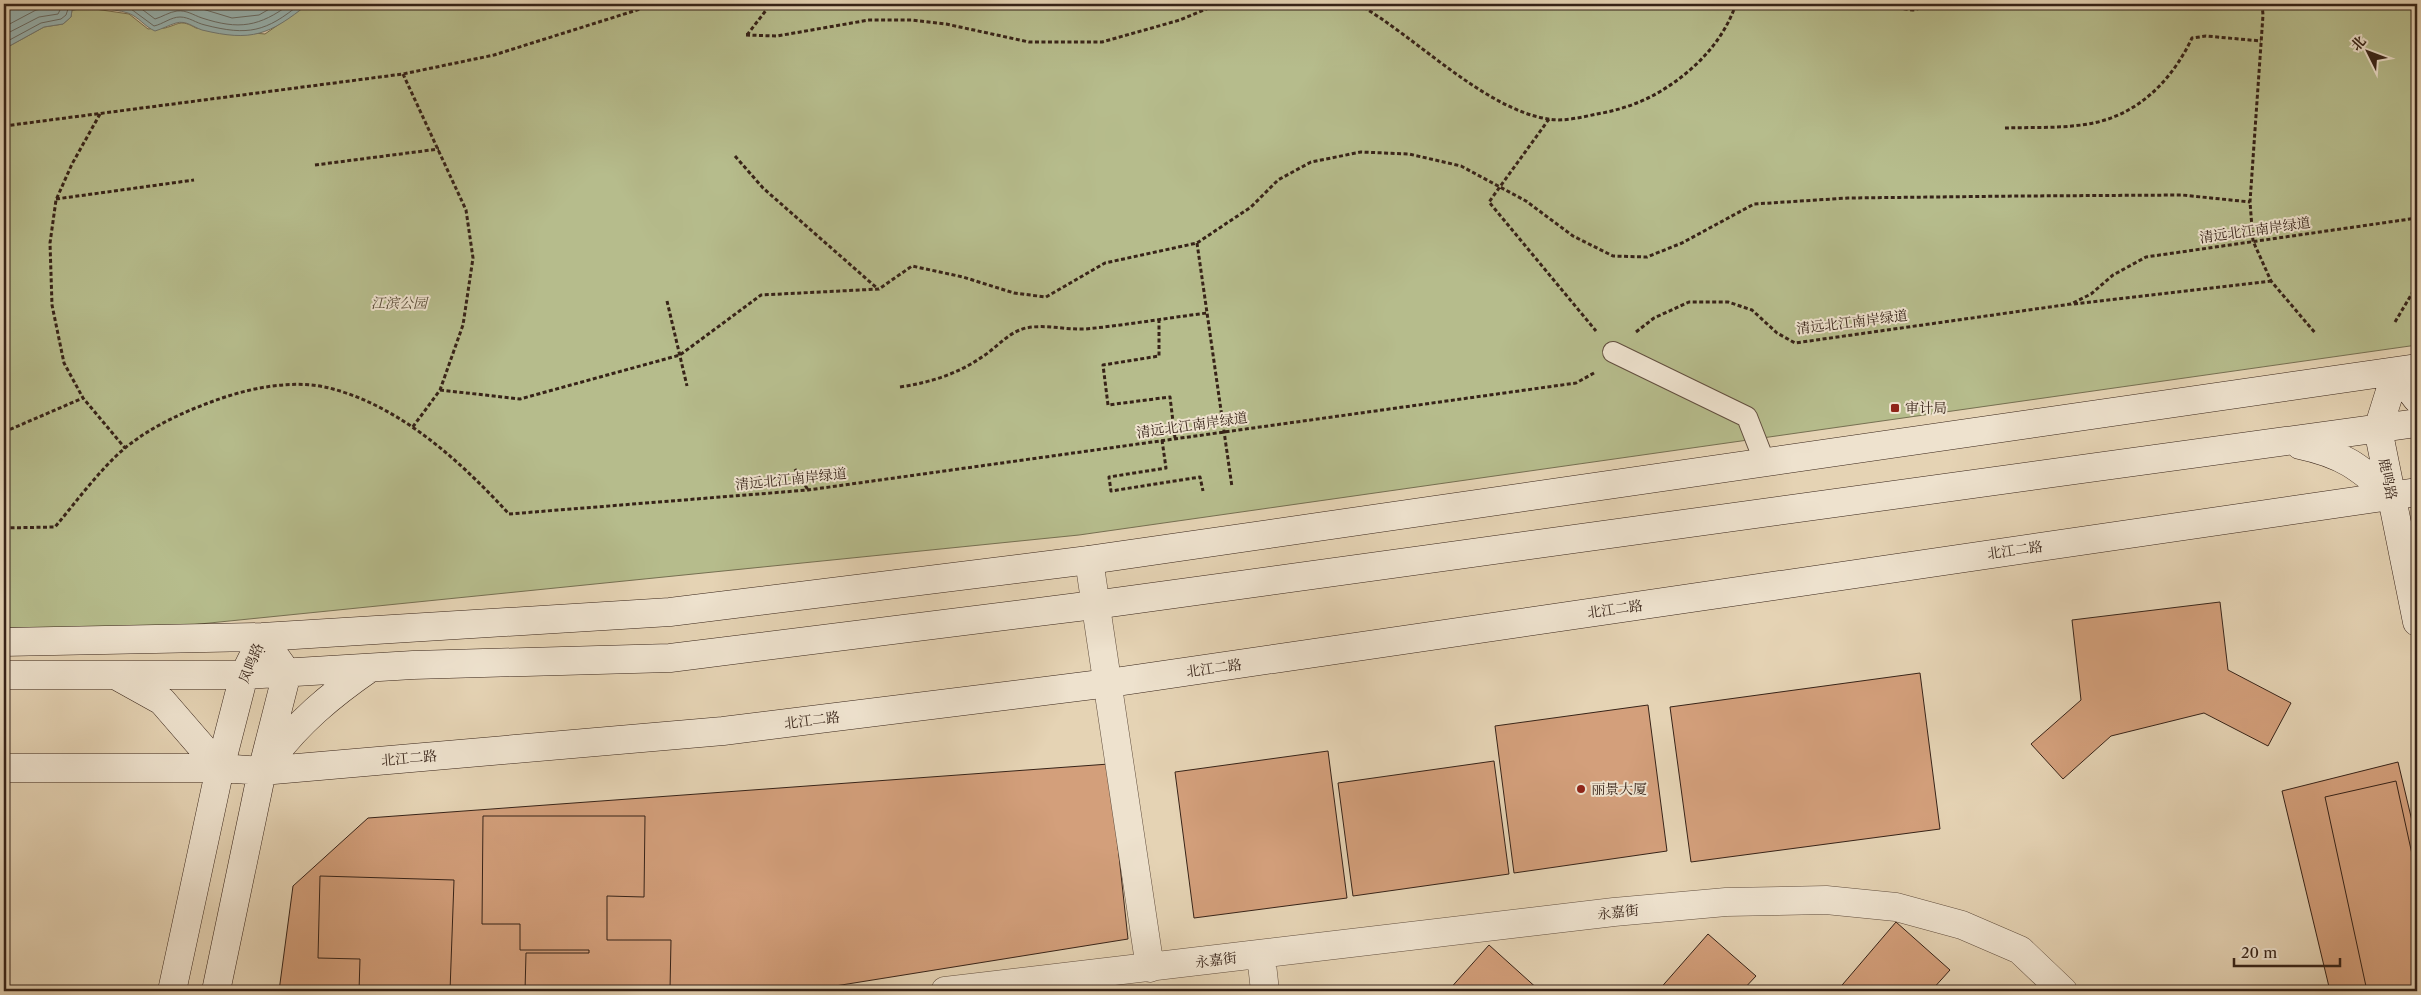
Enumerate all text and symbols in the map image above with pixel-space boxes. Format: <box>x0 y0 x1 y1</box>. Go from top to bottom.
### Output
north arrow <box>2344 28 2394 78</box>
text: 北 <box>2347 32 2370 55</box>
street label: 清远北江南岸绿道 <box>2198 213 2312 247</box>
park label: 江滨公园 <box>371 294 429 312</box>
street label: 清远北江南岸绿道 <box>1795 306 1909 338</box>
place label: 审计局 <box>1905 399 1947 417</box>
marker: 审计局 <box>1889 402 1901 414</box>
street label: 清远北江南岸绿道 <box>1135 408 1249 442</box>
street label: 鹿鸣路 <box>2375 457 2401 501</box>
street label: 清远北江南岸绿道 <box>734 464 848 494</box>
street label: 北江二路 <box>1986 537 2044 563</box>
street label: 北江二路 <box>1586 596 1644 622</box>
street label: 凤鸣路 <box>235 640 267 686</box>
street label: 北江二路 <box>1185 655 1243 681</box>
street label: 北江二路 <box>783 708 841 732</box>
street label: 北江二路 <box>380 747 438 769</box>
place label: 丽景大厦 <box>1591 780 1647 798</box>
marker: 丽景大厦 <box>1575 783 1587 795</box>
street label: 永嘉街 <box>1596 901 1640 923</box>
scale bar <box>2234 935 2340 967</box>
text: 20 m <box>2241 943 2277 962</box>
street label: 永嘉街 <box>1194 949 1238 971</box>

